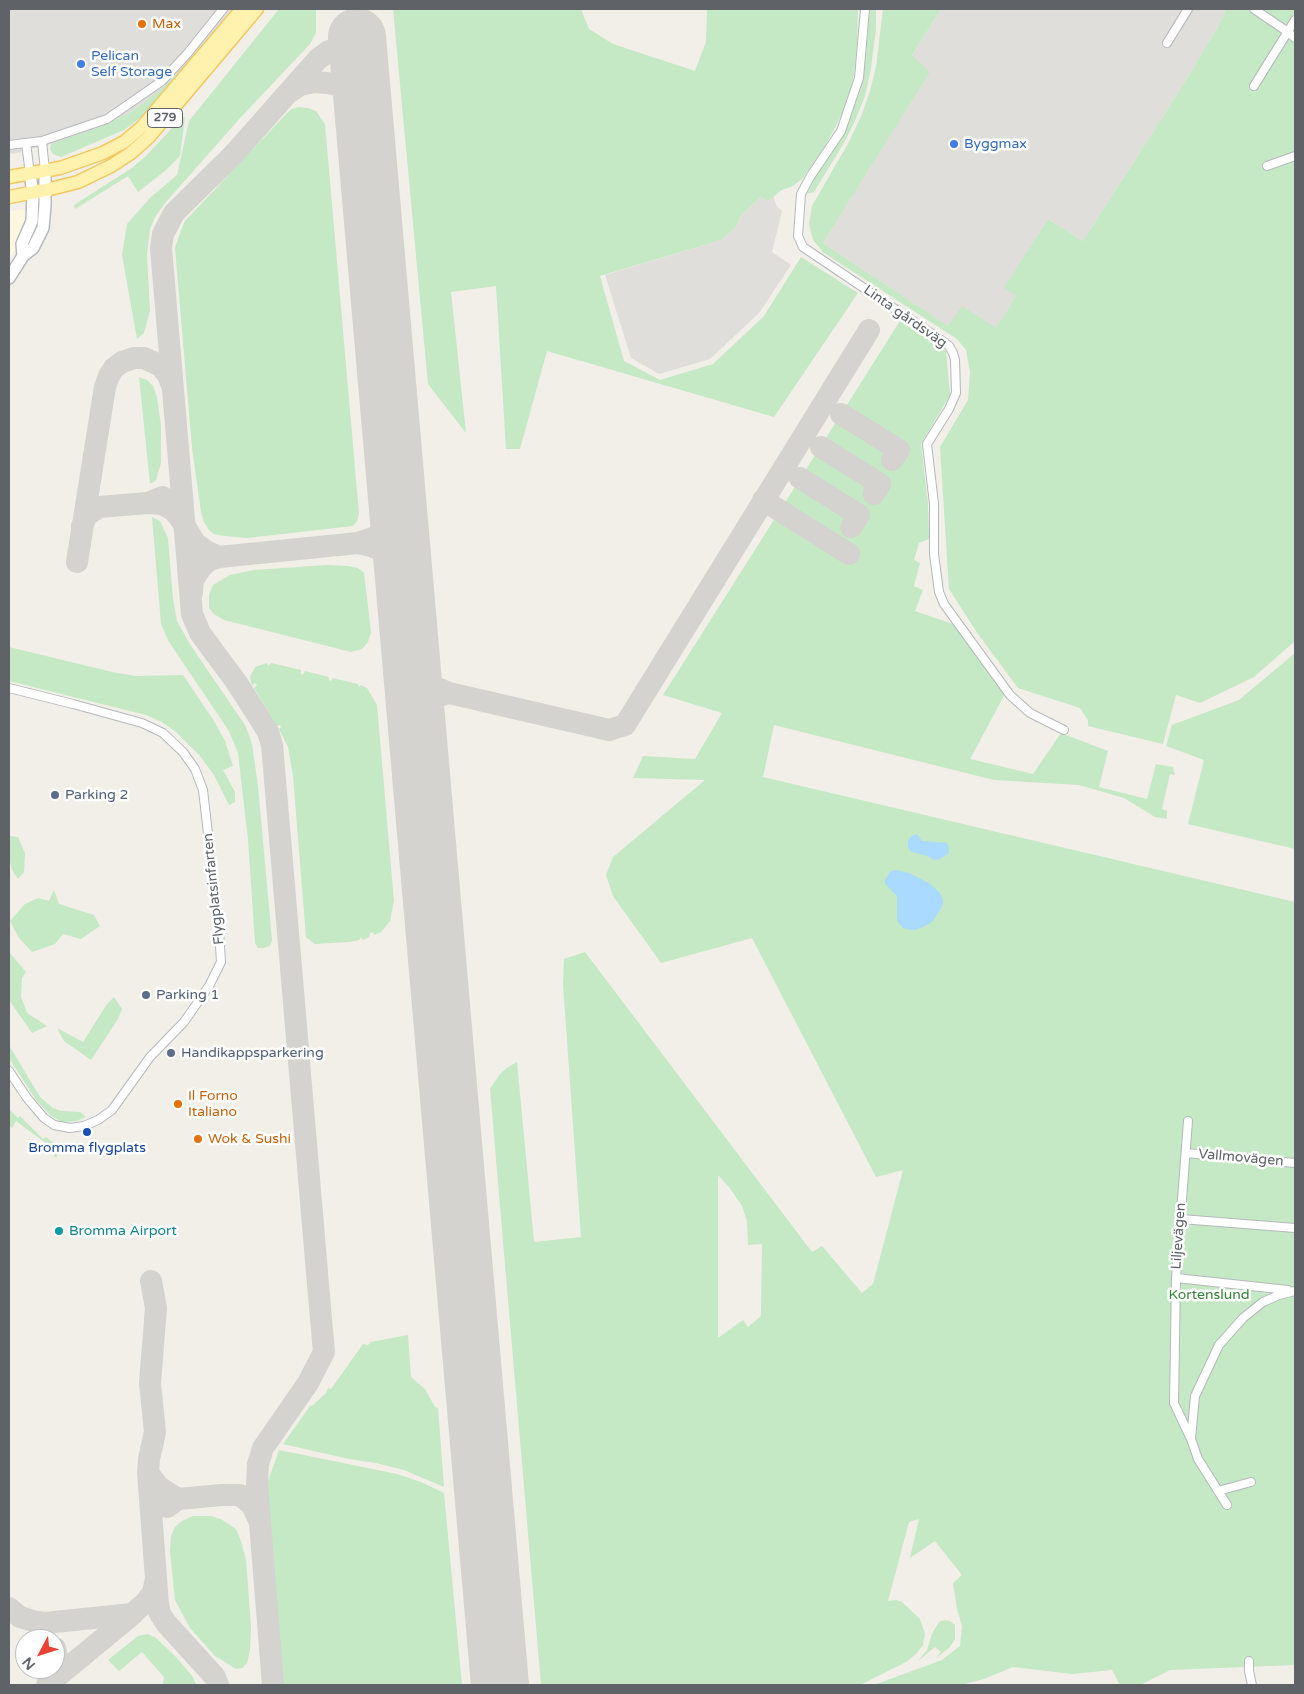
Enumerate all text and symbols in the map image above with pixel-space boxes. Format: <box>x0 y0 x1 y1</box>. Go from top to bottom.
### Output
place label: Max <box>152 16 181 32</box>
marker: Max <box>136 18 148 30</box>
place label: Pelican Self Storage <box>91 48 172 80</box>
marker: Pelican Self Storage <box>75 58 87 70</box>
road number: 279 <box>148 109 182 128</box>
place label: Byggmax <box>964 136 1027 152</box>
marker: Byggmax <box>948 138 960 150</box>
street label: Linta gårdsväg <box>860 282 950 352</box>
place label: Parking 2 <box>65 787 128 803</box>
marker: Parking 2 <box>49 789 61 801</box>
street label: Flygplatsinfarten <box>200 832 228 946</box>
place label: Parking 1 <box>156 987 219 1003</box>
marker: Parking 1 <box>140 989 152 1001</box>
place label: Handikappsparkering <box>181 1045 324 1061</box>
marker: Handikappsparkering <box>165 1047 177 1059</box>
place label: Il Forno Italiano <box>188 1088 238 1120</box>
marker: Il Forno Italiano <box>172 1098 184 1110</box>
marker: Bromma flygplats <box>81 1126 93 1138</box>
place label: Wok & Sushi <box>208 1131 291 1147</box>
marker: Wok & Sushi <box>192 1133 204 1145</box>
place label: Bromma flygplats <box>28 1140 146 1156</box>
street label: Vallmovägen <box>1198 1146 1284 1170</box>
street label: Liljevägen <box>1168 1202 1190 1270</box>
place label: Bromma Airport <box>69 1223 177 1239</box>
marker: Bromma Airport <box>53 1225 65 1237</box>
park label: Kortenslund <box>1168 1287 1250 1303</box>
north arrow <box>15 1629 65 1679</box>
text: N <box>19 1654 39 1673</box>

